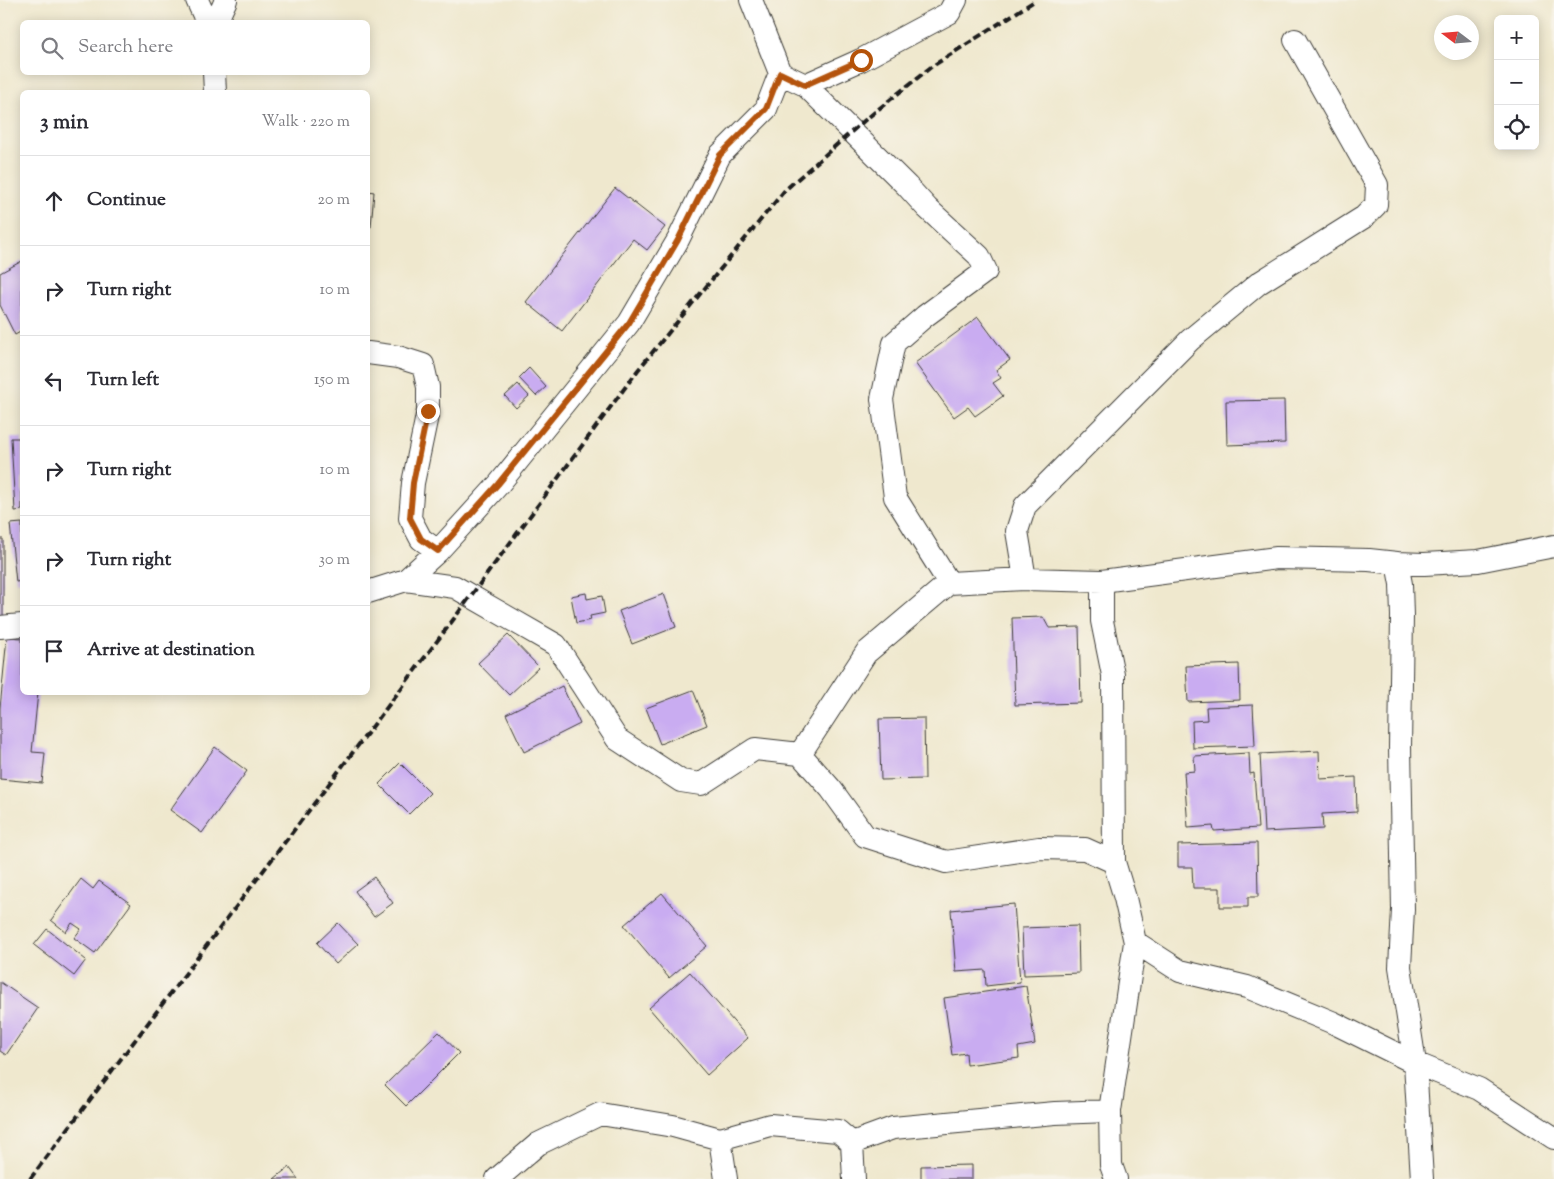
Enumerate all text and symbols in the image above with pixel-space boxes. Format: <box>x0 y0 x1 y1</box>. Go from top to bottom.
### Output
north arrow <box>1434 15 1479 60</box>
map controls <box>1494 15 1539 150</box>
button: + <box>1494 15 1539 60</box>
search box <box>20 20 370 75</box>
icon: search <box>38 34 66 62</box>
text: Search here <box>78 34 173 61</box>
route start <box>850 49 873 72</box>
button: − <box>1494 60 1539 105</box>
button: locate <box>1494 105 1539 150</box>
text: 3 min <box>40 108 89 138</box>
text: Walk · 220 m <box>262 111 350 134</box>
icon: ahead <box>40 187 68 215</box>
text: Continue <box>87 187 166 214</box>
text: 20 m <box>317 189 350 212</box>
icon: right <box>40 277 68 305</box>
text: Turn right <box>87 277 171 304</box>
text: 10 m <box>320 279 350 302</box>
icon: left <box>40 367 68 395</box>
text: Turn left <box>87 367 159 394</box>
text: 150 m <box>314 369 350 392</box>
route end <box>417 400 440 423</box>
icon: right <box>40 457 68 485</box>
text: Turn right <box>87 457 171 484</box>
text: 10 m <box>320 459 350 482</box>
icon: right <box>40 547 68 575</box>
text: Turn right <box>87 547 171 574</box>
text: 30 m <box>319 549 350 572</box>
icon: arrive <box>40 637 68 665</box>
text: Arrive at destination <box>87 637 255 664</box>

